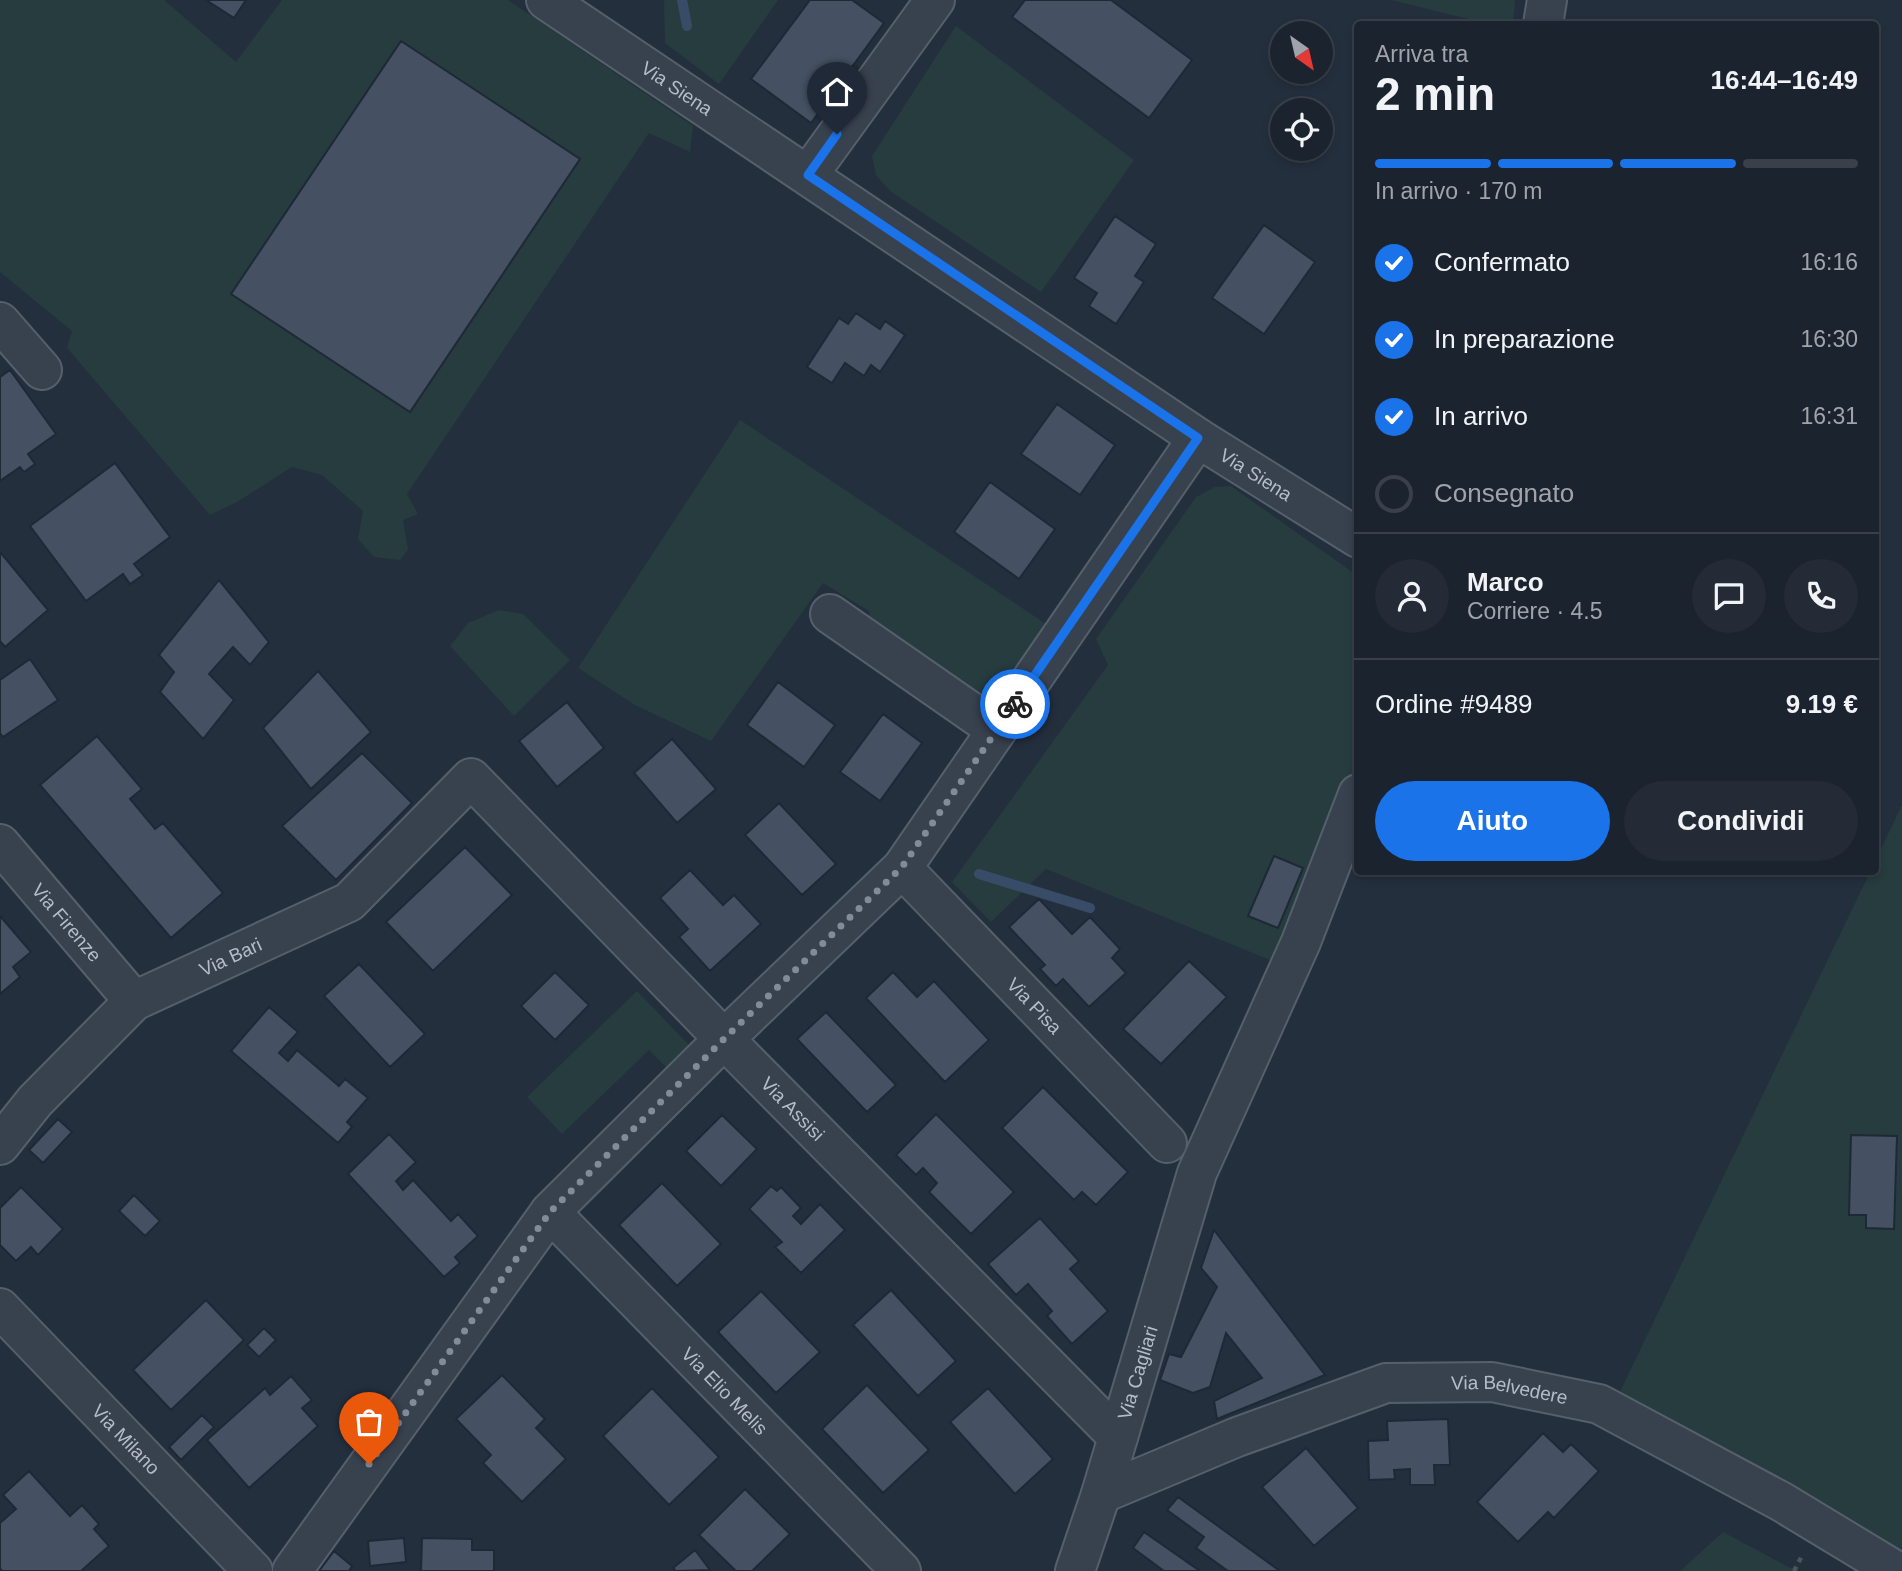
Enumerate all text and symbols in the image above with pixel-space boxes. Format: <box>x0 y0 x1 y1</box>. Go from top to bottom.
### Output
north arrow <box>1270 21 1334 84</box>
map controls <box>1270 21 1333 161</box>
text: Arriva tra <box>1375 41 1468 67</box>
street label: Via Siena <box>638 57 717 120</box>
pin <box>807 62 867 134</box>
text: 16:44–16:49 <box>1711 65 1858 95</box>
text: 2 min <box>1375 68 1495 120</box>
icon: home <box>818 73 856 111</box>
button: locate <box>1270 98 1333 161</box>
text: In arrivo · 170 m <box>1375 178 1542 204</box>
icon: check <box>1375 244 1413 282</box>
text: Confermato <box>1434 247 1570 277</box>
text: 16:16 <box>1800 249 1858 275</box>
icon: check <box>1375 321 1413 359</box>
text: In preparazione <box>1434 324 1615 354</box>
text: 16:30 <box>1800 326 1858 352</box>
icon: check <box>1375 398 1413 436</box>
text: In arrivo <box>1434 401 1528 431</box>
text: 16:31 <box>1800 403 1858 429</box>
street label: Via Siena <box>1216 444 1296 505</box>
text: Consegnato <box>1434 478 1574 508</box>
button: person <box>1375 559 1449 633</box>
button: chat <box>1692 559 1766 633</box>
button: phone <box>1784 559 1858 633</box>
text: Marco <box>1467 567 1544 597</box>
text: Corriere · 4.5 <box>1467 598 1602 624</box>
courier <box>980 669 1050 739</box>
icon: bike <box>996 685 1034 723</box>
text: Ordine #9489 <box>1375 689 1533 719</box>
text: 9.19 € <box>1786 689 1858 719</box>
button: Aiuto <box>1375 781 1610 861</box>
button: Condividi <box>1624 781 1858 861</box>
street label: Via Firenze <box>28 879 106 966</box>
street label: Via Bari <box>196 933 265 980</box>
street label: Via Pisa <box>1003 973 1066 1038</box>
street label: Via Assisi <box>757 1072 829 1145</box>
street label: Via Cagliari <box>1113 1323 1161 1422</box>
street label: Via Elio Melis <box>677 1343 772 1439</box>
street label: Via Belvedere <box>1451 1371 1570 1408</box>
pin <box>339 1392 399 1464</box>
street label: Via Milano <box>88 1400 164 1478</box>
icon: bag <box>350 1403 388 1441</box>

